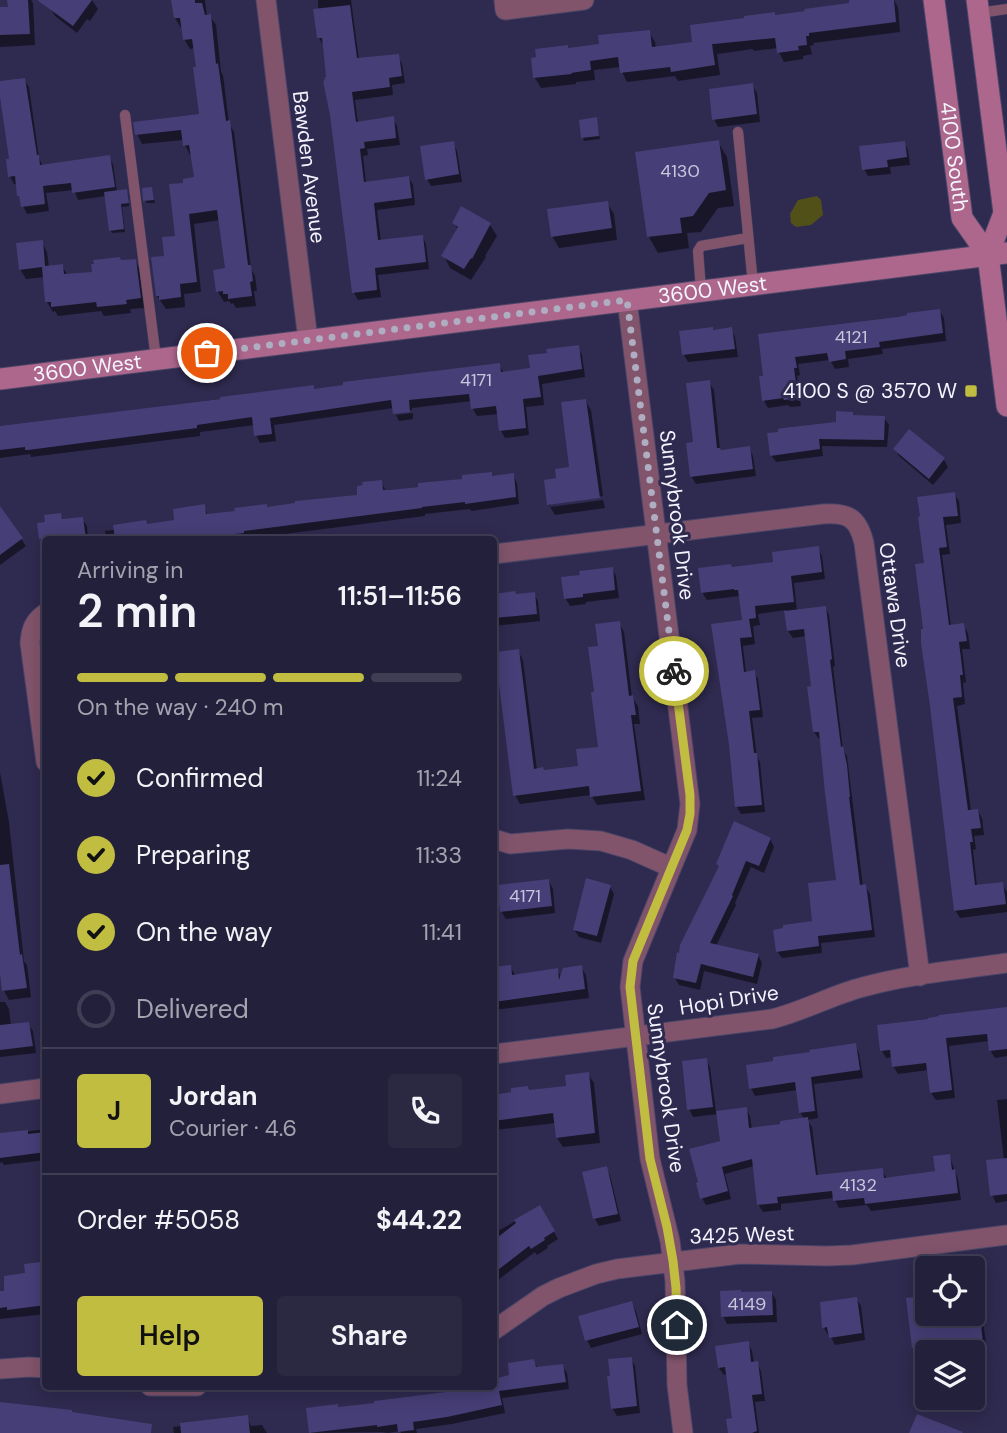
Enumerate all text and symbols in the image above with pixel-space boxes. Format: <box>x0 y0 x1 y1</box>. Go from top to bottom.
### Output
street label: Bawden Avenue <box>286 89 332 245</box>
street label: 4100 South <box>933 100 975 213</box>
house number: 4130 <box>660 159 700 183</box>
street label: 3600 West <box>656 269 769 311</box>
pin <box>177 323 237 383</box>
house number: 4121 <box>835 325 867 349</box>
icon: bag <box>188 334 226 372</box>
street label: 3600 West <box>31 347 143 389</box>
house number: 4171 <box>460 368 492 392</box>
place label: 4100 S @ 3570 W <box>783 377 957 405</box>
marker: 4100 S @ 3570 W <box>963 383 979 399</box>
street label: Sunnybrook Drive <box>653 428 701 602</box>
street label: Ottawa Drive <box>872 541 918 670</box>
text: Arriving in <box>77 555 183 585</box>
text: 11:51–11:56 <box>338 579 462 613</box>
text: 2 min <box>77 581 197 641</box>
courier <box>639 636 709 706</box>
icon: bike <box>655 652 693 690</box>
text: On the way · 240 m <box>77 692 284 722</box>
icon: check <box>77 759 115 797</box>
text: Confirmed <box>136 761 263 795</box>
text: 11:24 <box>416 763 462 793</box>
icon: check <box>77 836 115 874</box>
text: Preparing <box>136 838 251 872</box>
text: 11:33 <box>416 840 462 870</box>
house number: 4171 <box>509 884 541 908</box>
icon: check <box>77 913 115 951</box>
text: On the way <box>136 915 272 949</box>
text: 11:41 <box>422 917 462 947</box>
street label: Hopi Drive <box>677 978 781 1022</box>
text: Delivered <box>136 992 249 1026</box>
street label: Sunnybrook Drive <box>640 1001 692 1175</box>
button: phone <box>388 1074 462 1148</box>
text: Jordan <box>169 1079 258 1113</box>
text: J <box>107 1094 121 1128</box>
text: Courier · 4.6 <box>169 1113 297 1143</box>
house number: 4132 <box>839 1173 877 1197</box>
text: Order #5058 <box>77 1203 240 1237</box>
text: $44.22 <box>376 1203 462 1237</box>
street label: 3425 West <box>689 1219 795 1251</box>
map controls <box>915 1256 985 1410</box>
button: locate <box>915 1256 985 1326</box>
house number: 4149 <box>728 1292 766 1316</box>
pin <box>647 1295 707 1355</box>
button: Help <box>77 1296 263 1376</box>
button: Share <box>277 1296 462 1376</box>
icon: home <box>658 1306 696 1344</box>
button: layers <box>915 1340 985 1410</box>

